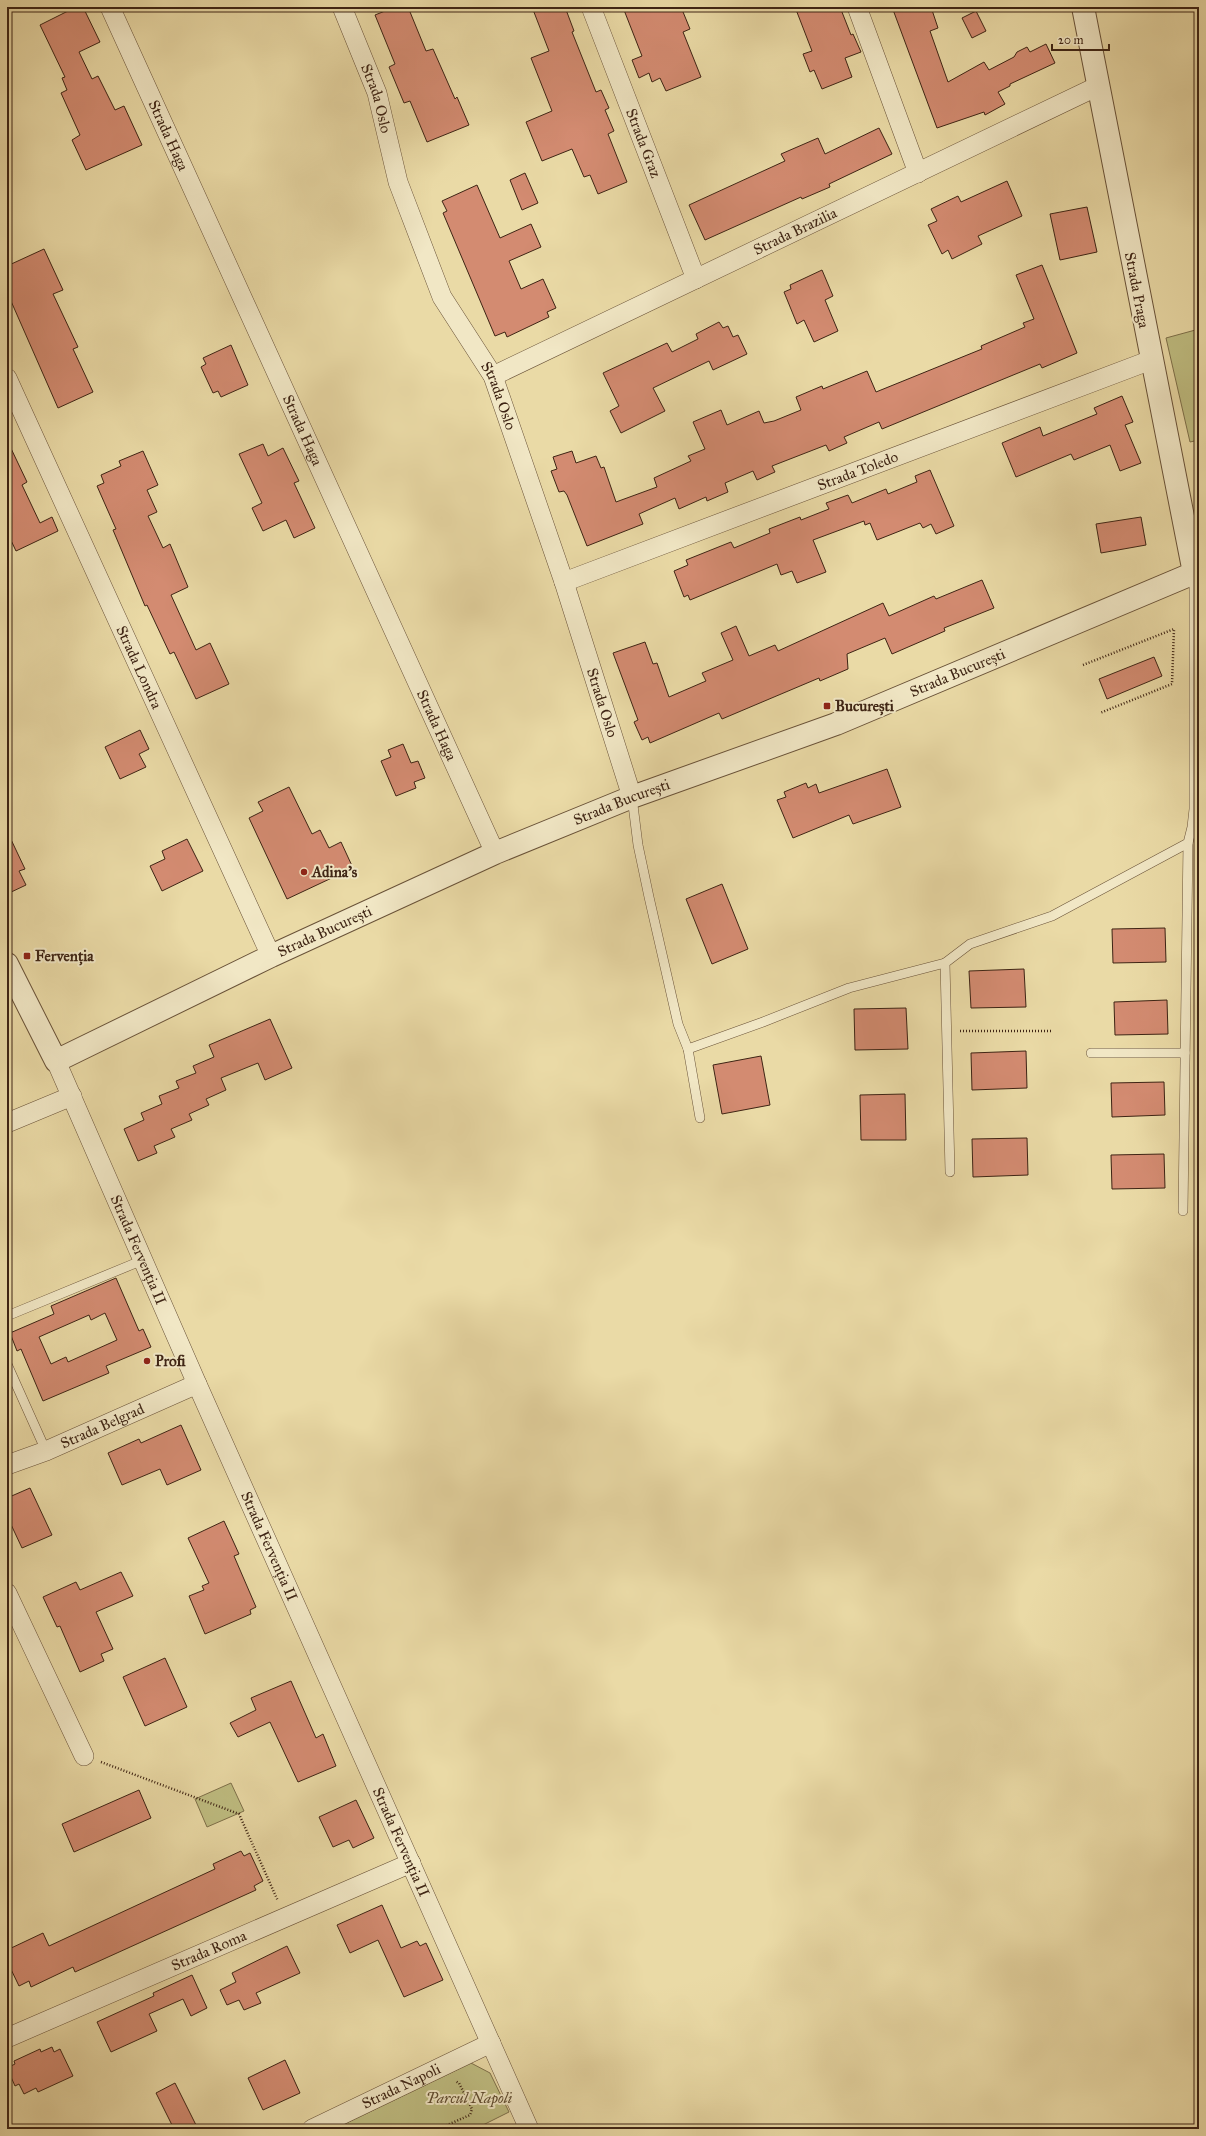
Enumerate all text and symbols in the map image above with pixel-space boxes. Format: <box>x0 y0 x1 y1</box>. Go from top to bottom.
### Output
scale bar <box>1052 26 1109 52</box>
text: 20 m <box>1058 33 1084 47</box>
street label: Strada Oslo <box>357 61 395 135</box>
street label: Strada Haga <box>145 97 193 174</box>
street label: Strada Graz <box>622 106 665 181</box>
street label: Strada Brazilia <box>750 203 840 259</box>
street label: Strada Praga <box>1121 251 1153 330</box>
street label: Strada Oslo <box>477 358 520 433</box>
street label: Strada Haga <box>279 392 327 469</box>
street label: Strada Toledo <box>815 447 901 494</box>
street label: Strada Londra <box>112 623 166 712</box>
street label: Strada București <box>907 645 1008 701</box>
street label: Strada Oslo <box>583 666 622 740</box>
street label: Strada Haga <box>413 687 461 764</box>
place label: București <box>835 697 895 716</box>
marker: București <box>822 701 832 711</box>
street label: Strada București <box>571 775 672 829</box>
place label: Adina's <box>311 863 358 881</box>
marker: Adina's <box>299 867 309 877</box>
street label: Strada București <box>275 902 375 961</box>
place label: Fervenția <box>35 947 94 966</box>
marker: Fervenția <box>22 951 32 961</box>
street label: Strada Fervenția II <box>107 1192 170 1307</box>
place label: Profi <box>155 1352 186 1370</box>
marker: Profi <box>142 1356 152 1366</box>
street label: Strada Belgrad <box>58 1399 147 1452</box>
street label: Strada Fervenția II <box>237 1489 301 1604</box>
street label: Strada Fervenția II <box>369 1785 433 1900</box>
street label: Strada Roma <box>169 1926 250 1975</box>
street label: Strada Napoli <box>359 2060 443 2113</box>
park label: Parcul Napoli <box>426 2089 513 2108</box>

